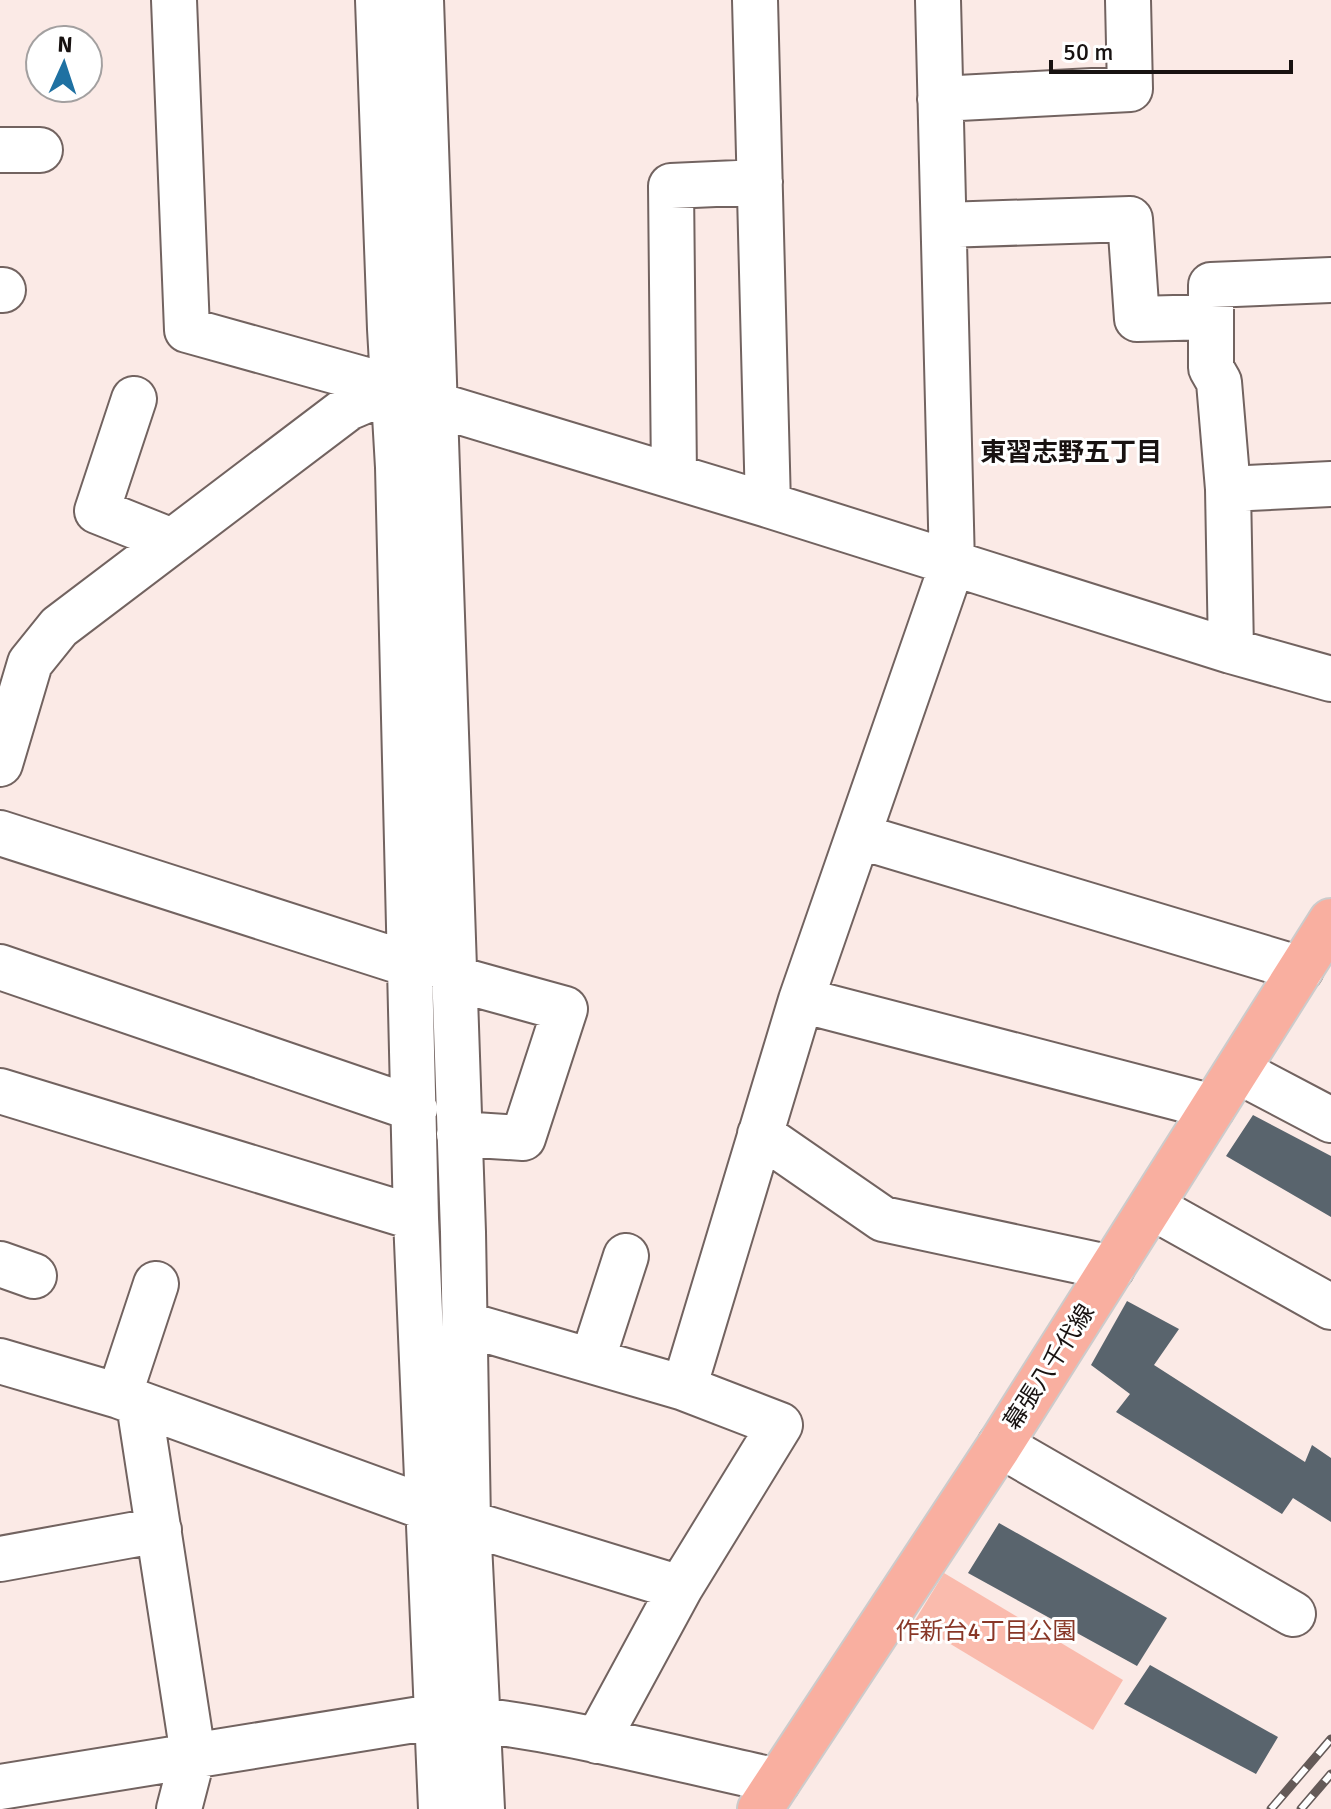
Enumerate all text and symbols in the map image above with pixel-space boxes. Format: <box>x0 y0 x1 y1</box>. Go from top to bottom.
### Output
north arrow <box>24 24 104 104</box>
scale bar <box>1051 24 1291 74</box>
text: N <box>57 31 73 58</box>
text: 50 m <box>1063 37 1113 67</box>
district label: 東習志野五丁目 <box>980 437 1162 469</box>
street label: 幕張八千代線 <box>997 1298 1101 1436</box>
park label: 作新台4丁目公園 <box>896 1616 1076 1646</box>

